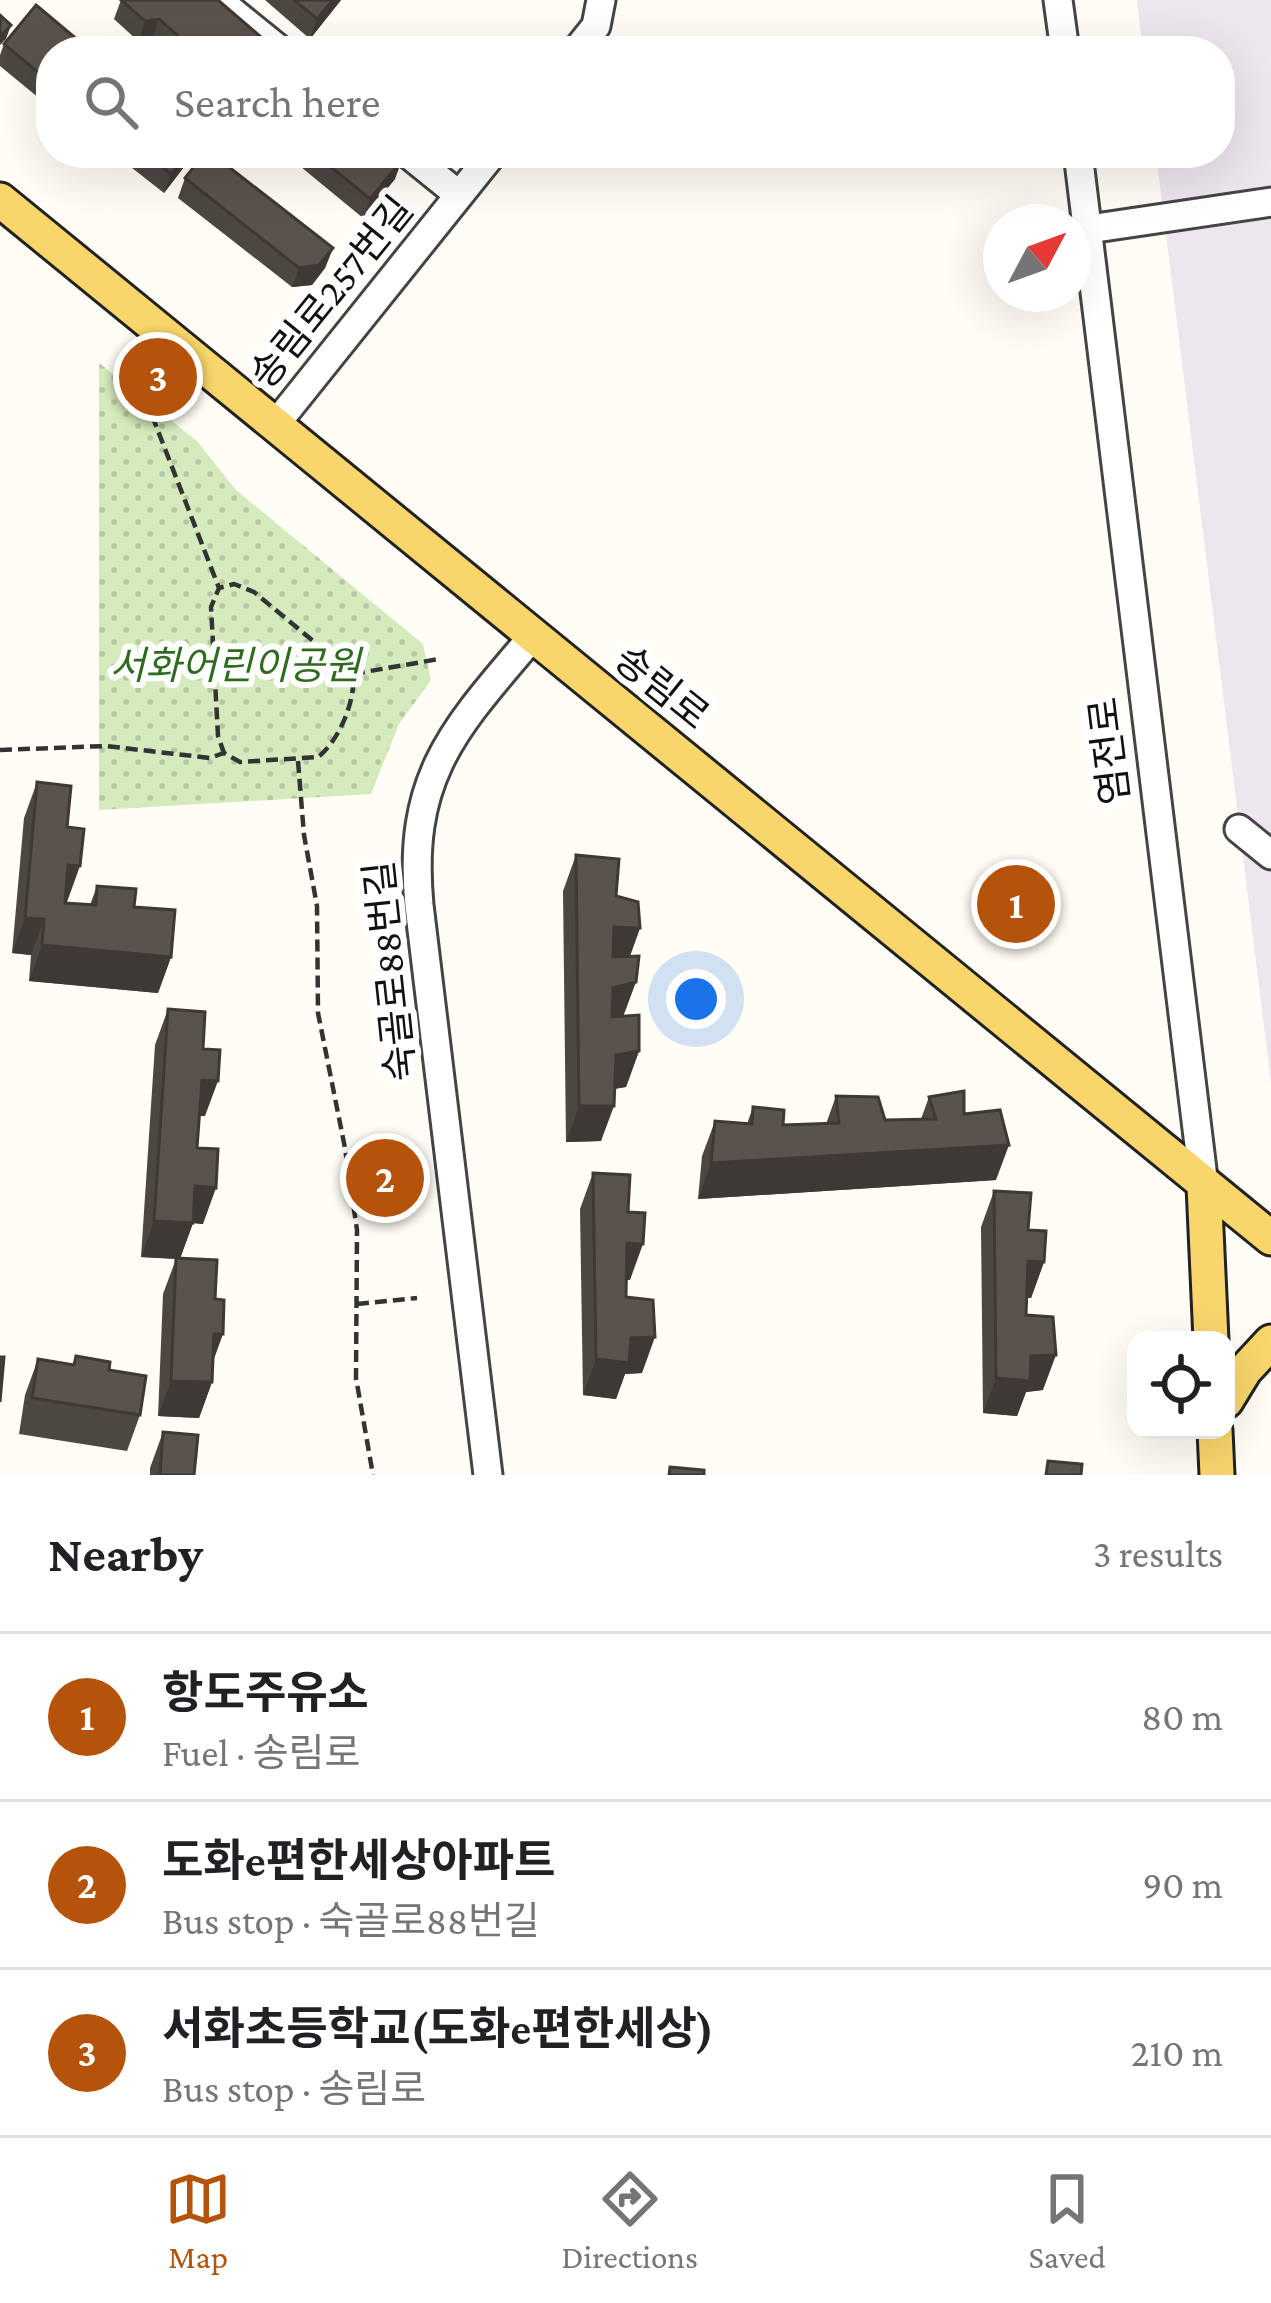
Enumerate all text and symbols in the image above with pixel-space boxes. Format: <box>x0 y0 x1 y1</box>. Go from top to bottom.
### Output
search box <box>36 36 1235 168</box>
icon: search <box>78 69 144 135</box>
text: Search here <box>174 77 381 127</box>
street label: 송림로257번길 <box>241 188 421 396</box>
north arrow <box>983 204 1091 312</box>
pin: 3 <box>119 332 197 422</box>
street label: 송림로 <box>607 636 717 738</box>
park label: 서화어린이공원 <box>109 644 364 687</box>
street label: 염전로 <box>1081 695 1137 807</box>
street label: 숙골로88번길 <box>357 859 423 1083</box>
pin: 1 <box>977 859 1055 949</box>
your location <box>666 969 726 1029</box>
pin: 2 <box>346 1133 424 1223</box>
map controls <box>1127 1331 1235 1439</box>
button: locate <box>1127 1331 1235 1439</box>
text: Nearby <box>48 1525 203 1582</box>
text: 3 results <box>1093 1532 1223 1575</box>
text: 항도주유소 <box>162 1668 369 1718</box>
text: 1 <box>80 1695 94 1738</box>
text: 80 m <box>1141 1695 1223 1738</box>
text: Fuel · 송림로 <box>162 1731 360 1774</box>
text: 도화e편한세상아파트 <box>162 1836 556 1886</box>
text: 2 <box>77 1863 97 1906</box>
text: 90 m <box>1142 1863 1223 1906</box>
text: Bus stop · 숙골로88번길 <box>162 1899 540 1942</box>
text: 서화초등학교(도화e편한세상) <box>162 2004 714 2054</box>
text: 3 <box>77 2031 97 2074</box>
text: 210 m <box>1131 2031 1223 2074</box>
text: Bus stop · 송림로 <box>162 2067 426 2110</box>
tab: Map <box>165 2166 231 2275</box>
tab: Directions <box>562 2166 698 2275</box>
tab: Saved <box>1028 2166 1106 2275</box>

